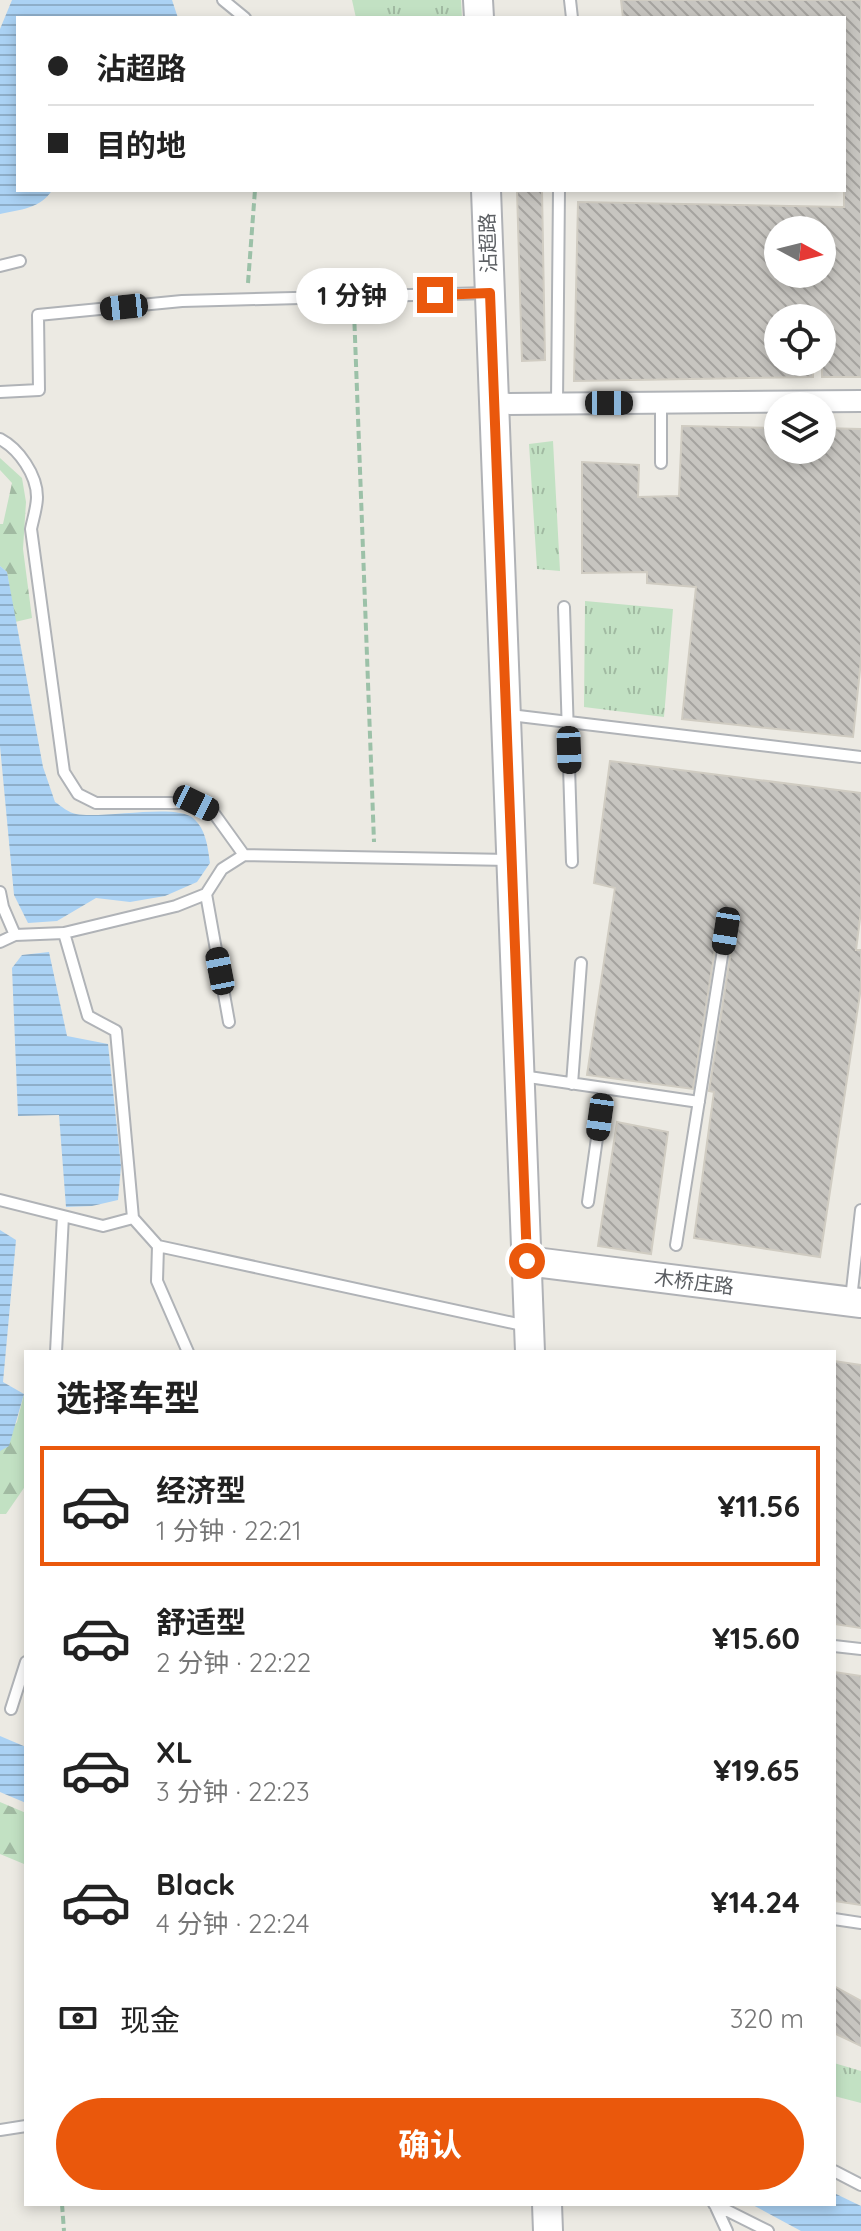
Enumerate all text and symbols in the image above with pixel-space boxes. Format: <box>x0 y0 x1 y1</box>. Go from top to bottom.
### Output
text: 沾超路 <box>96 49 186 87</box>
text: 目的地 <box>96 126 186 164</box>
street label: 沾超路 <box>474 213 501 273</box>
north arrow <box>764 216 836 288</box>
map controls <box>764 216 836 464</box>
callout: 1 分钟 <box>295 267 407 323</box>
route end <box>417 277 453 313</box>
text: 1 分钟 <box>317 279 387 312</box>
car <box>99 293 149 321</box>
button: locate <box>764 304 836 376</box>
car <box>585 391 633 415</box>
button: layers <box>764 392 836 464</box>
car <box>556 726 582 774</box>
car <box>169 782 223 824</box>
car <box>710 905 742 957</box>
car <box>204 945 236 997</box>
car <box>585 1092 615 1142</box>
route start <box>509 1243 545 1279</box>
street label: 木桥庄路 <box>653 1264 735 1299</box>
text: 选择车型 <box>56 1375 200 1420</box>
icon: car <box>60 1470 132 1542</box>
text: 经济型 <box>156 1471 246 1509</box>
text: ¥11.56 <box>717 1487 800 1525</box>
text: 1 分钟 · 22:21 <box>156 1514 302 1547</box>
icon: car <box>60 1602 132 1674</box>
text: 舒适型 <box>156 1603 246 1641</box>
text: ¥15.60 <box>712 1619 800 1657</box>
text: 2 分钟 · 22:22 <box>156 1646 311 1679</box>
text: XL <box>156 1733 193 1771</box>
icon: car <box>60 1734 132 1806</box>
text: ¥19.65 <box>713 1751 800 1789</box>
text: 3 分钟 · 22:23 <box>156 1775 310 1808</box>
text: Black <box>156 1865 235 1903</box>
icon: car <box>60 1866 132 1938</box>
text: ¥14.24 <box>711 1883 800 1921</box>
text: 4 分钟 · 22:24 <box>156 1907 309 1940</box>
icon: cash <box>56 1996 100 2040</box>
text: 现金 <box>120 2001 180 2039</box>
text: 320 m <box>730 2002 804 2035</box>
button: 确认 <box>56 2098 804 2190</box>

